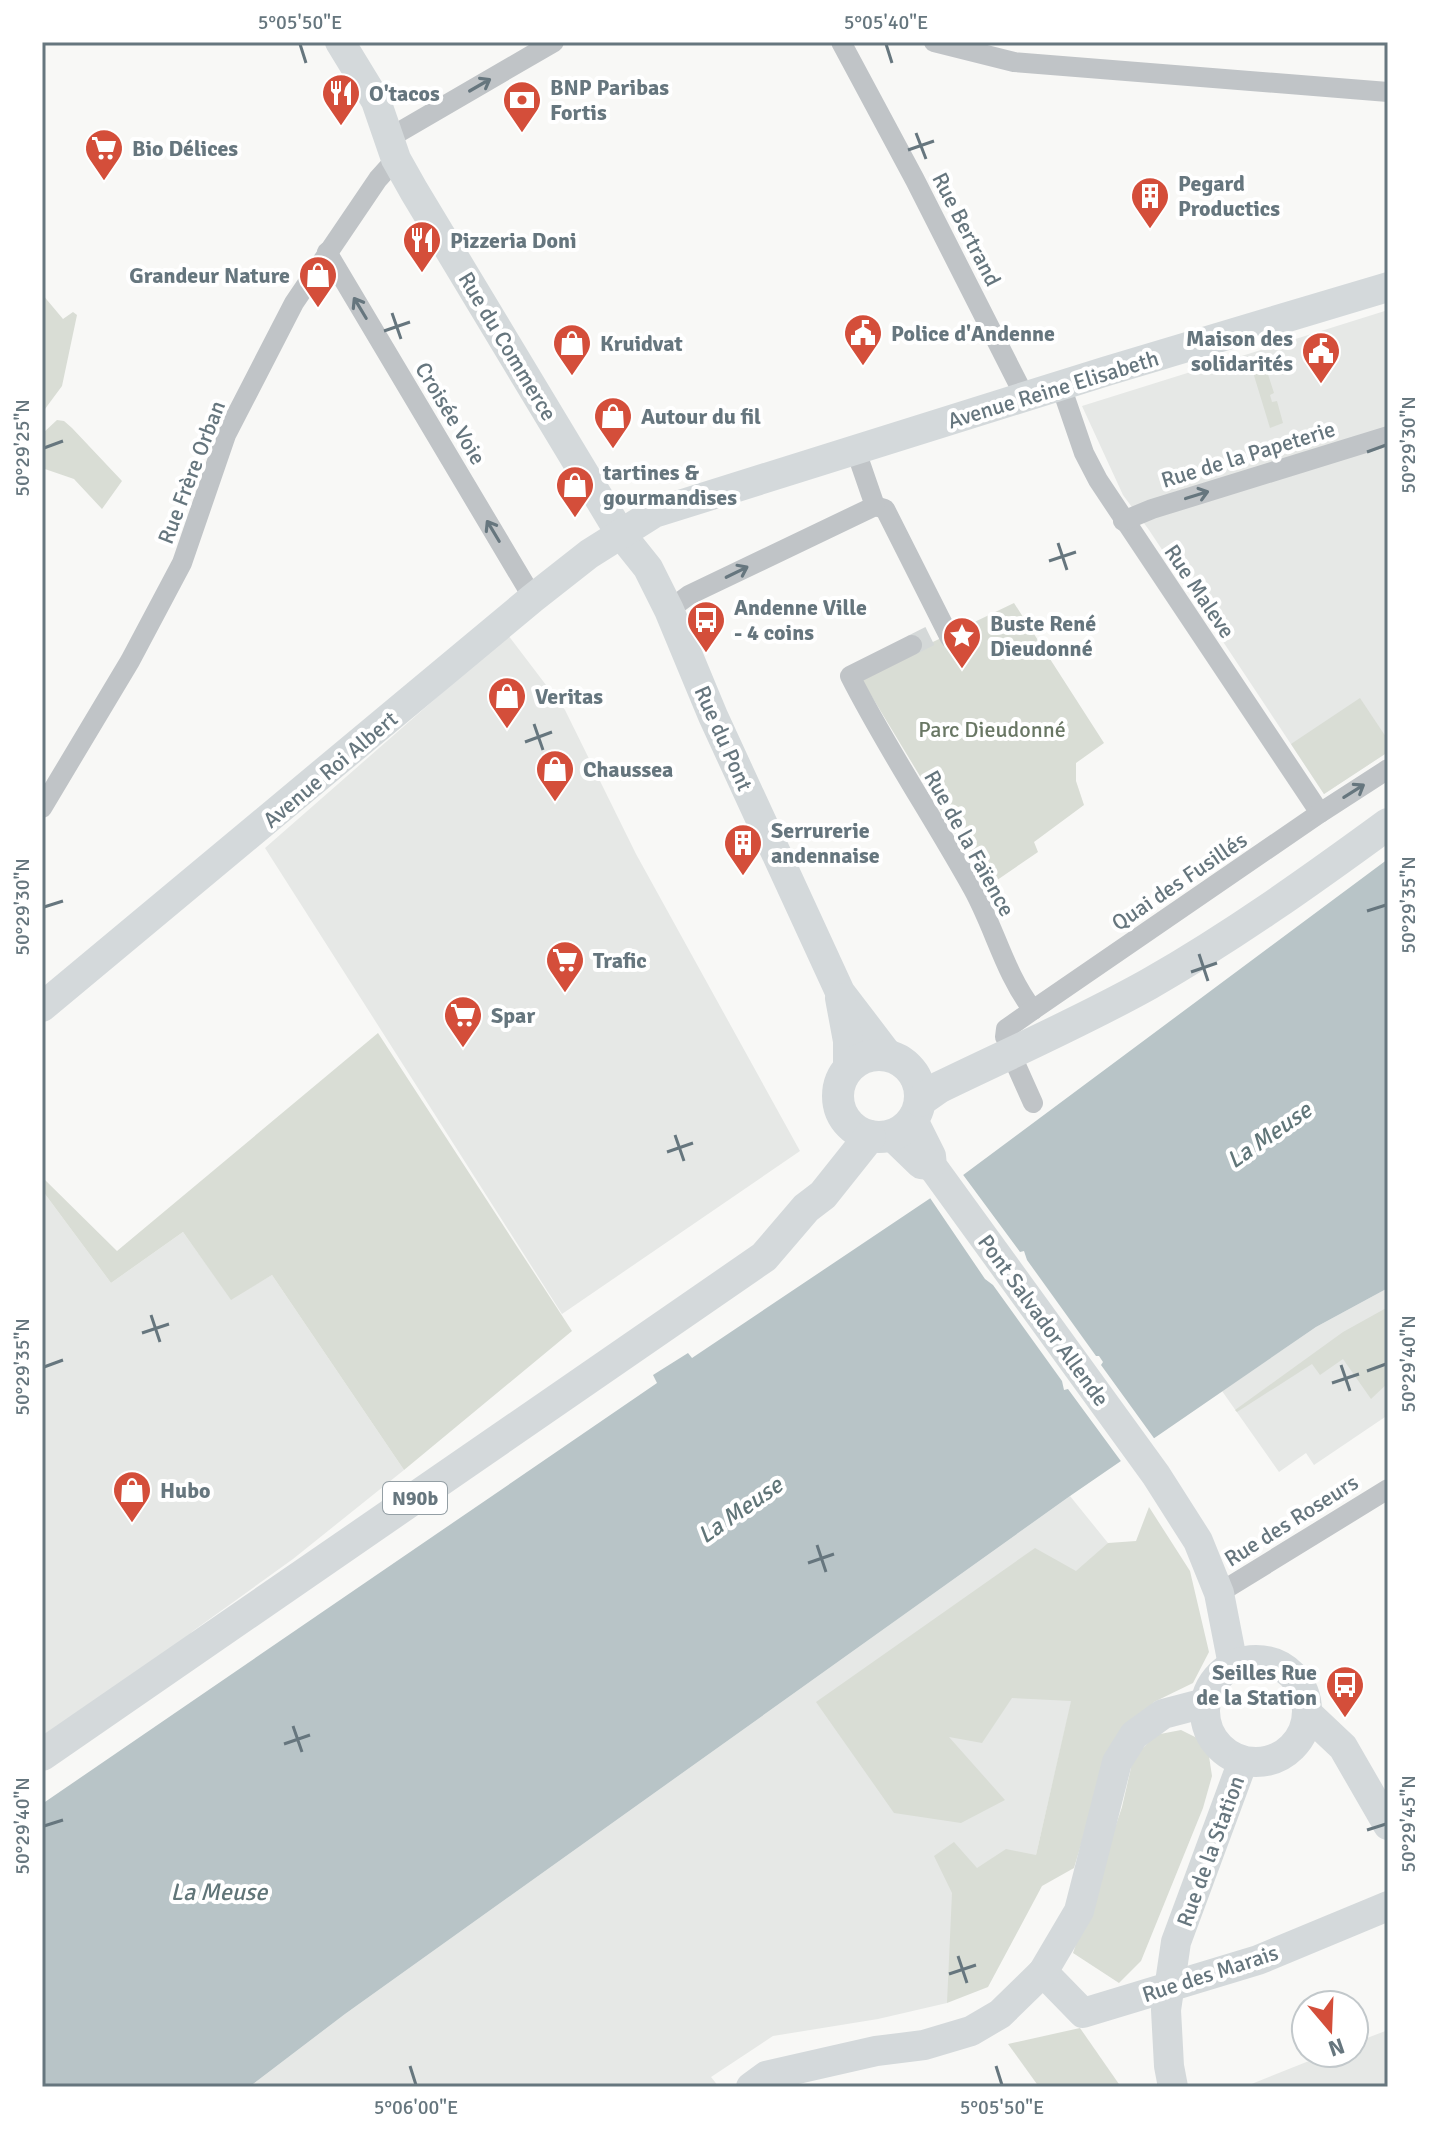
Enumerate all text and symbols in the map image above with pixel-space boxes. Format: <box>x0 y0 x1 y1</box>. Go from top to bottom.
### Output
text: 5°05'50"E <box>258 10 342 35</box>
text: 5°05'40"E <box>844 10 928 35</box>
restaurant icon: O'tacos <box>320 72 362 127</box>
place label: BNP Paribas Fortis <box>550 74 669 126</box>
one-way arrow <box>468 77 491 93</box>
bank icon: BNP Paribas Fortis <box>501 79 543 134</box>
place label: O'tacos <box>369 80 440 107</box>
supermarket icon: Bio Délices <box>83 127 125 182</box>
place label: Bio Délices <box>132 135 238 162</box>
street label: Rue Bertrand <box>926 168 1007 291</box>
place label: Pegard Productics <box>1178 170 1280 222</box>
building icon: Pegard Productics <box>1129 175 1171 230</box>
restaurant icon: Pizzeria Doni <box>401 219 443 274</box>
place label: Pizzeria Doni <box>450 227 577 254</box>
shop icon: Grandeur Nature <box>297 254 339 309</box>
place label: Grandeur Nature <box>129 262 290 289</box>
street label: Rue du Commerce <box>453 267 563 426</box>
one-way arrow <box>352 296 367 320</box>
public building icon: Police d'Andenne <box>842 312 884 367</box>
place label: Police d'Andenne <box>891 320 1055 347</box>
shop icon: Kruidvat <box>551 322 593 377</box>
place label: Maison des solidarités <box>1186 325 1293 377</box>
place label: Kruidvat <box>600 330 683 357</box>
public building icon: Maison des solidarités <box>1300 330 1342 385</box>
street label: Avenue Reine Elisabeth <box>944 345 1162 434</box>
street label: Croisée Voie <box>409 357 492 469</box>
shop icon: Autour du fil <box>592 395 634 450</box>
text: 50°29'30"N <box>1396 396 1421 494</box>
street label: Rue Frère Orban <box>152 397 231 548</box>
text: 50°29'25"N <box>10 399 35 497</box>
place label: Autour du fil <box>641 403 761 430</box>
street label: Rue de la Papeterie <box>1158 415 1338 494</box>
place label: tartines & gourmandises <box>602 459 737 511</box>
shop icon: tartines & gourmandises <box>554 464 596 519</box>
one-way arrow <box>1184 487 1209 502</box>
one-way arrow <box>485 520 501 543</box>
street label: Rue Maleve <box>1158 539 1241 643</box>
one-way arrow <box>725 564 749 579</box>
place label: Andenne Ville - 4 coins <box>734 594 867 646</box>
bus stop icon: Andenne Ville - 4 coins <box>685 599 727 654</box>
place label: Buste René Dieudonné <box>990 610 1096 662</box>
place icon: Buste René Dieudonné <box>941 615 983 670</box>
shop icon: Veritas <box>486 675 528 730</box>
street label: Rue du Pont <box>688 681 759 795</box>
place label: Veritas <box>535 683 603 710</box>
street label: Avenue Roi Albert <box>258 705 403 834</box>
park label: Parc Dieudonné <box>918 716 1066 743</box>
shop icon: Chaussea <box>534 748 576 803</box>
place label: Chaussea <box>583 756 673 783</box>
street label: Rue de la Faïence <box>918 766 1021 921</box>
one-way arrow <box>1342 783 1365 799</box>
place label: Serrurerie andennaise <box>771 817 880 869</box>
building icon: Serrurerie andennaise <box>722 822 764 877</box>
street label: Quai des Fusillés <box>1107 826 1252 937</box>
text: 50°29'35"N <box>1396 856 1421 954</box>
text: 50°29'30"N <box>10 858 35 956</box>
supermarket icon: Trafic <box>544 939 586 994</box>
place label: Trafic <box>593 947 647 974</box>
supermarket icon: Spar <box>442 994 484 1049</box>
place label: Spar <box>491 1002 535 1029</box>
water label: La Meuse <box>1221 1094 1318 1175</box>
street label: Pont Salvador Allende <box>972 1229 1115 1412</box>
text: 50°29'40"N <box>1396 1315 1421 1413</box>
text: 50°29'35"N <box>10 1318 35 1416</box>
shop icon: Hubo <box>111 1469 153 1524</box>
water label: La Meuse <box>692 1469 789 1550</box>
street label: Rue des Roseurs <box>1219 1469 1363 1572</box>
place label: Hubo <box>160 1477 210 1504</box>
road number: N90b <box>383 1482 447 1514</box>
place label: Seilles Rue de la Station <box>1196 1659 1317 1711</box>
bus stop icon: Seilles Rue de la Station <box>1324 1664 1366 1719</box>
street label: Rue de la Station <box>1171 1772 1250 1930</box>
text: 50°29'45"N <box>1396 1775 1421 1873</box>
text: 50°29'40"N <box>10 1777 35 1875</box>
water label: La Meuse <box>171 1877 268 1907</box>
street label: Rue des Marais <box>1139 1939 1282 2008</box>
north arrow <box>1290 1989 1370 2069</box>
text: N <box>1325 2032 1348 2063</box>
text: 5°06'00"E <box>374 2095 458 2120</box>
text: 5°05'50"E <box>960 2095 1044 2120</box>

